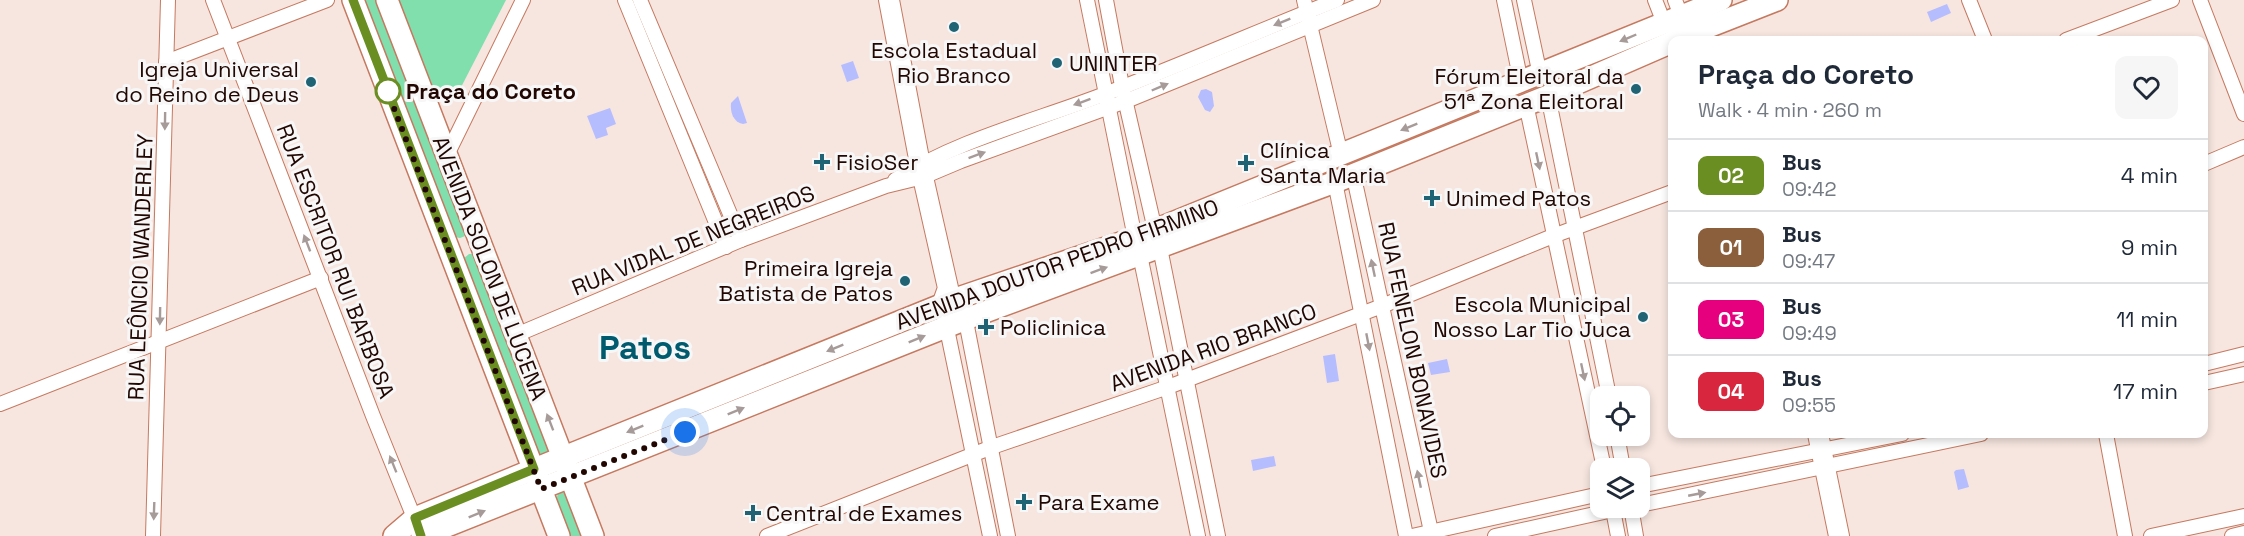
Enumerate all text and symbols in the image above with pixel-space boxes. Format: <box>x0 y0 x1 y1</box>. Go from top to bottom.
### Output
one-way arrow <box>1273 17 1291 27</box>
marker: Escola Estadual Rio Branco <box>947 20 961 34</box>
one-way arrow <box>1619 33 1637 43</box>
place label: Escola Estadual Rio Branco <box>871 36 1037 89</box>
place label: UNINTER <box>1069 49 1157 77</box>
place label: Igreja Universal do Reino de Deus <box>115 55 299 108</box>
marker: UNINTER <box>1050 56 1064 70</box>
text: Praça do Coreto <box>1698 56 1914 92</box>
button: heart <box>2115 56 2178 119</box>
place label: Fórum Eleitoral da 51ª Zona Eleitoral <box>1434 62 1624 115</box>
marker: Igreja Universal do Reino de Deus <box>304 75 318 89</box>
place label: Praça do Coreto <box>406 77 576 105</box>
marker: Praça do Coreto <box>375 78 401 104</box>
one-way arrow <box>1151 82 1169 92</box>
marker: Fórum Eleitoral da 51ª Zona Eleitoral <box>1629 82 1643 96</box>
text: Walk · 4 min · 260 m <box>1698 97 1882 123</box>
one-way arrow <box>1073 98 1091 108</box>
one-way arrow <box>160 111 170 130</box>
street label: RUA ESCRITOR RUI BARBOSA <box>271 120 401 402</box>
one-way arrow <box>1400 123 1418 132</box>
street label: AVENIDA SOLON DE LUCENA <box>427 132 553 404</box>
street label: RUA LEÔNCIO WANDERLEY <box>121 133 159 401</box>
place label: Clínica Santa Maria <box>1260 136 1386 189</box>
place label: FisioSer <box>836 148 919 176</box>
text: Bus <box>1782 148 1822 176</box>
one-way arrow <box>968 150 986 160</box>
one-way arrow <box>1534 152 1543 171</box>
marker: FisioSer <box>813 153 831 171</box>
marker: Clínica Santa Maria <box>1237 154 1255 172</box>
text: 4 min <box>2121 161 2178 189</box>
text: 02 <box>1718 162 1744 189</box>
text: 09:42 <box>1782 176 1837 202</box>
street label: RUA VIDAL DE NEGREIROS <box>568 178 818 302</box>
place label: Unimed Patos <box>1446 184 1591 212</box>
marker: Unimed Patos <box>1423 189 1441 207</box>
street label: AVENIDA DOUTOR PEDRO FIRMINO <box>891 192 1223 336</box>
street label: RUA FENELON BONAVIDES <box>1372 219 1454 481</box>
text: Bus <box>1782 220 1822 248</box>
one-way arrow <box>302 233 312 251</box>
text: 9 min <box>2121 233 2178 261</box>
text: 01 <box>1719 234 1743 261</box>
text: 09:47 <box>1782 248 1835 274</box>
place label: Primeira Igreja Batista de Patos <box>719 254 893 307</box>
one-way arrow <box>1368 258 1378 277</box>
one-way arrow <box>1090 264 1108 274</box>
marker: Primeira Igreja Batista de Patos <box>898 274 912 288</box>
place label: Escola Municipal Nosso Lar Tio Juca <box>1433 290 1631 343</box>
text: Bus <box>1782 292 1822 320</box>
street label: AVENIDA RIO BRANCO <box>1106 297 1320 397</box>
text: 11 min <box>2116 305 2178 333</box>
one-way arrow <box>155 306 165 325</box>
text: 03 <box>1718 306 1744 333</box>
marker: Escola Municipal Nosso Lar Tio Juca <box>1636 310 1650 324</box>
place label: Policlinica <box>1000 313 1106 341</box>
marker: Policlinica <box>977 318 995 336</box>
text: 09:49 <box>1782 320 1837 346</box>
district label: Patos <box>599 326 691 369</box>
one-way arrow <box>1364 332 1373 351</box>
one-way arrow <box>908 334 926 343</box>
one-way arrow <box>826 344 844 353</box>
one-way arrow <box>1579 363 1588 382</box>
text: Bus <box>1782 364 1822 392</box>
text: 17 min <box>2113 377 2178 405</box>
text: 04 <box>1718 378 1744 405</box>
map controls <box>1590 386 1650 518</box>
button: locate <box>1590 386 1650 446</box>
text: 09:55 <box>1782 392 1836 418</box>
one-way arrow <box>727 406 745 415</box>
one-way arrow <box>545 413 555 431</box>
your location <box>670 417 700 447</box>
one-way arrow <box>625 424 643 434</box>
one-way arrow <box>388 454 398 472</box>
button: layers <box>1590 458 1650 518</box>
one-way arrow <box>1414 470 1424 488</box>
place label: Para Exame <box>1038 488 1160 516</box>
one-way arrow <box>1688 488 1706 498</box>
marker: Para Exame <box>1015 493 1033 511</box>
place label: Central de Exames <box>766 499 962 527</box>
one-way arrow <box>149 501 158 520</box>
marker: Central de Exames <box>744 504 762 522</box>
one-way arrow <box>468 509 486 519</box>

